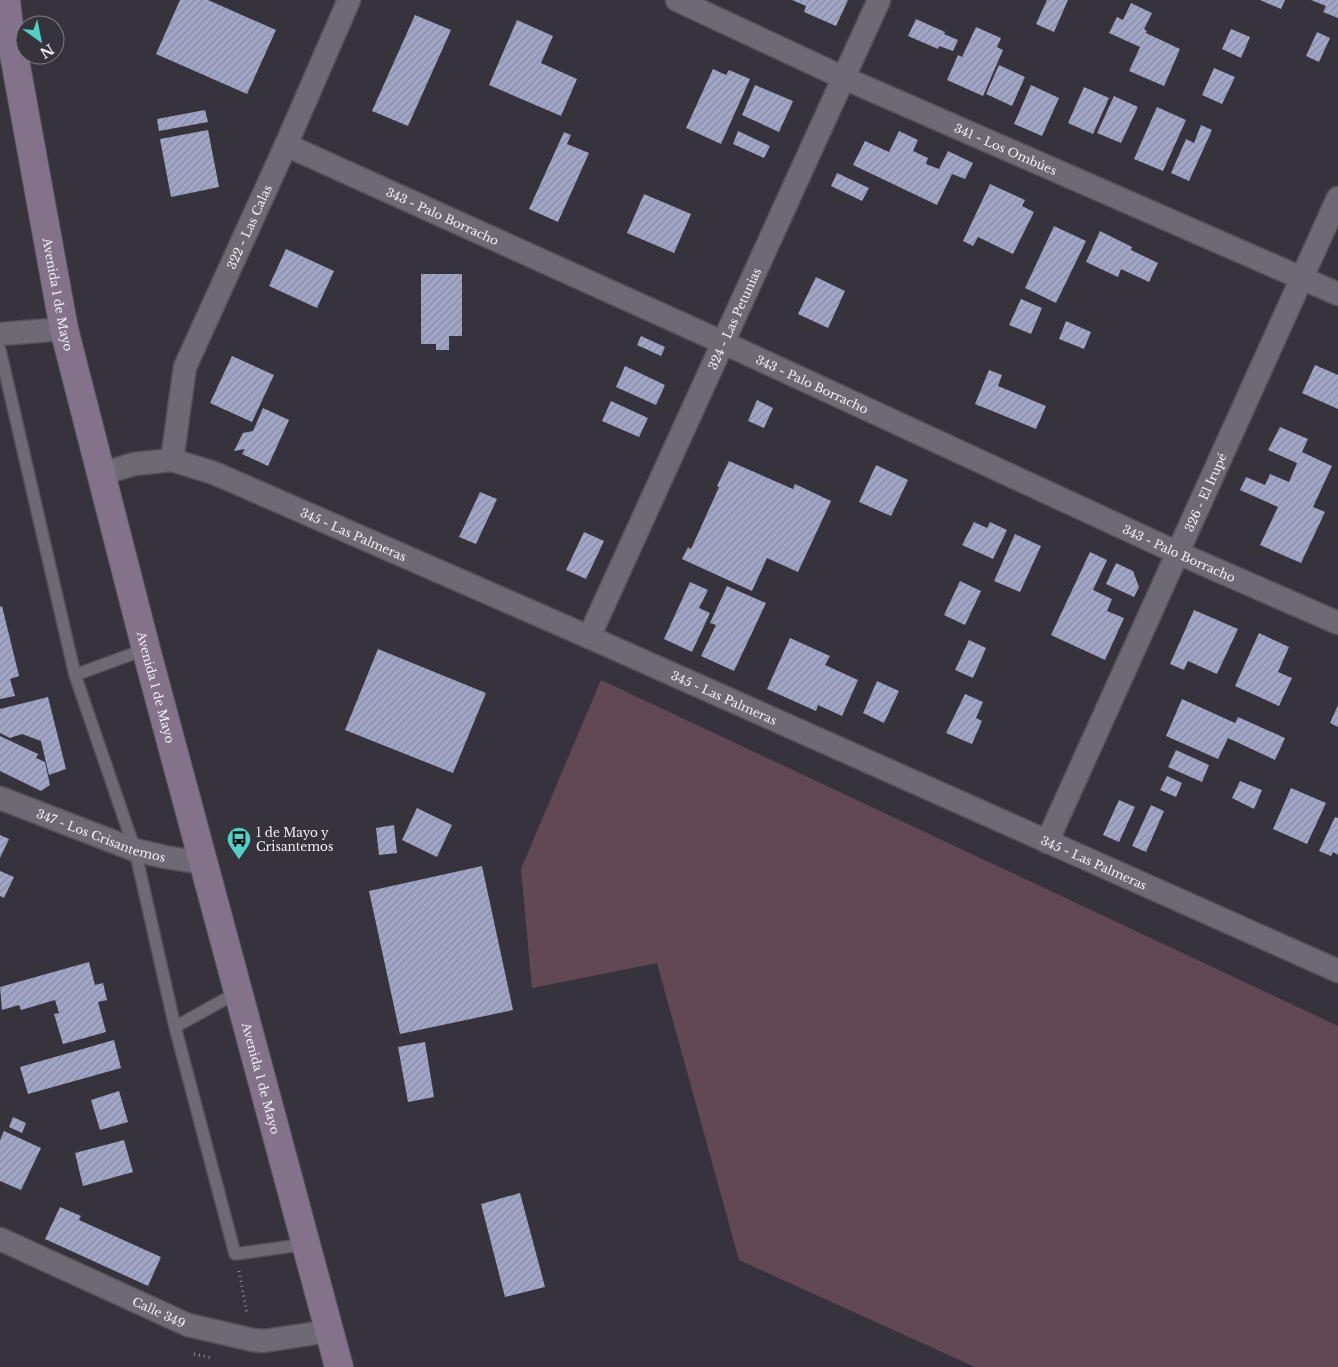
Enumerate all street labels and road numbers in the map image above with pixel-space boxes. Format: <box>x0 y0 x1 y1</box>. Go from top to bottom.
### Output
street label: 341 - Los Ombúes <box>952 120 1059 178</box>
street label: 322 - Las Calas <box>223 182 275 271</box>
street label: 343 - Palo Borracho <box>384 184 502 248</box>
street label: Avenida 1 de Mayo <box>40 236 77 353</box>
street label: 324 - Las Petunias <box>704 265 764 372</box>
street label: 343 - Palo Borracho <box>754 351 871 416</box>
street label: 326 - El Irupé <box>1181 450 1229 534</box>
street label: 345 - Las Palmeras <box>298 504 409 564</box>
street label: 343 - Palo Borracho <box>1120 521 1238 585</box>
street label: Avenida 1 de Mayo <box>134 629 178 745</box>
street label: 345 - Las Palmeras <box>669 667 779 727</box>
street label: 347 - Los Crisantemos <box>35 805 167 864</box>
street label: 345 - Las Palmeras <box>1039 832 1149 892</box>
street label: Avenida 1 de Mayo <box>239 1020 284 1136</box>
street label: Calle 349 <box>130 1293 188 1330</box>

